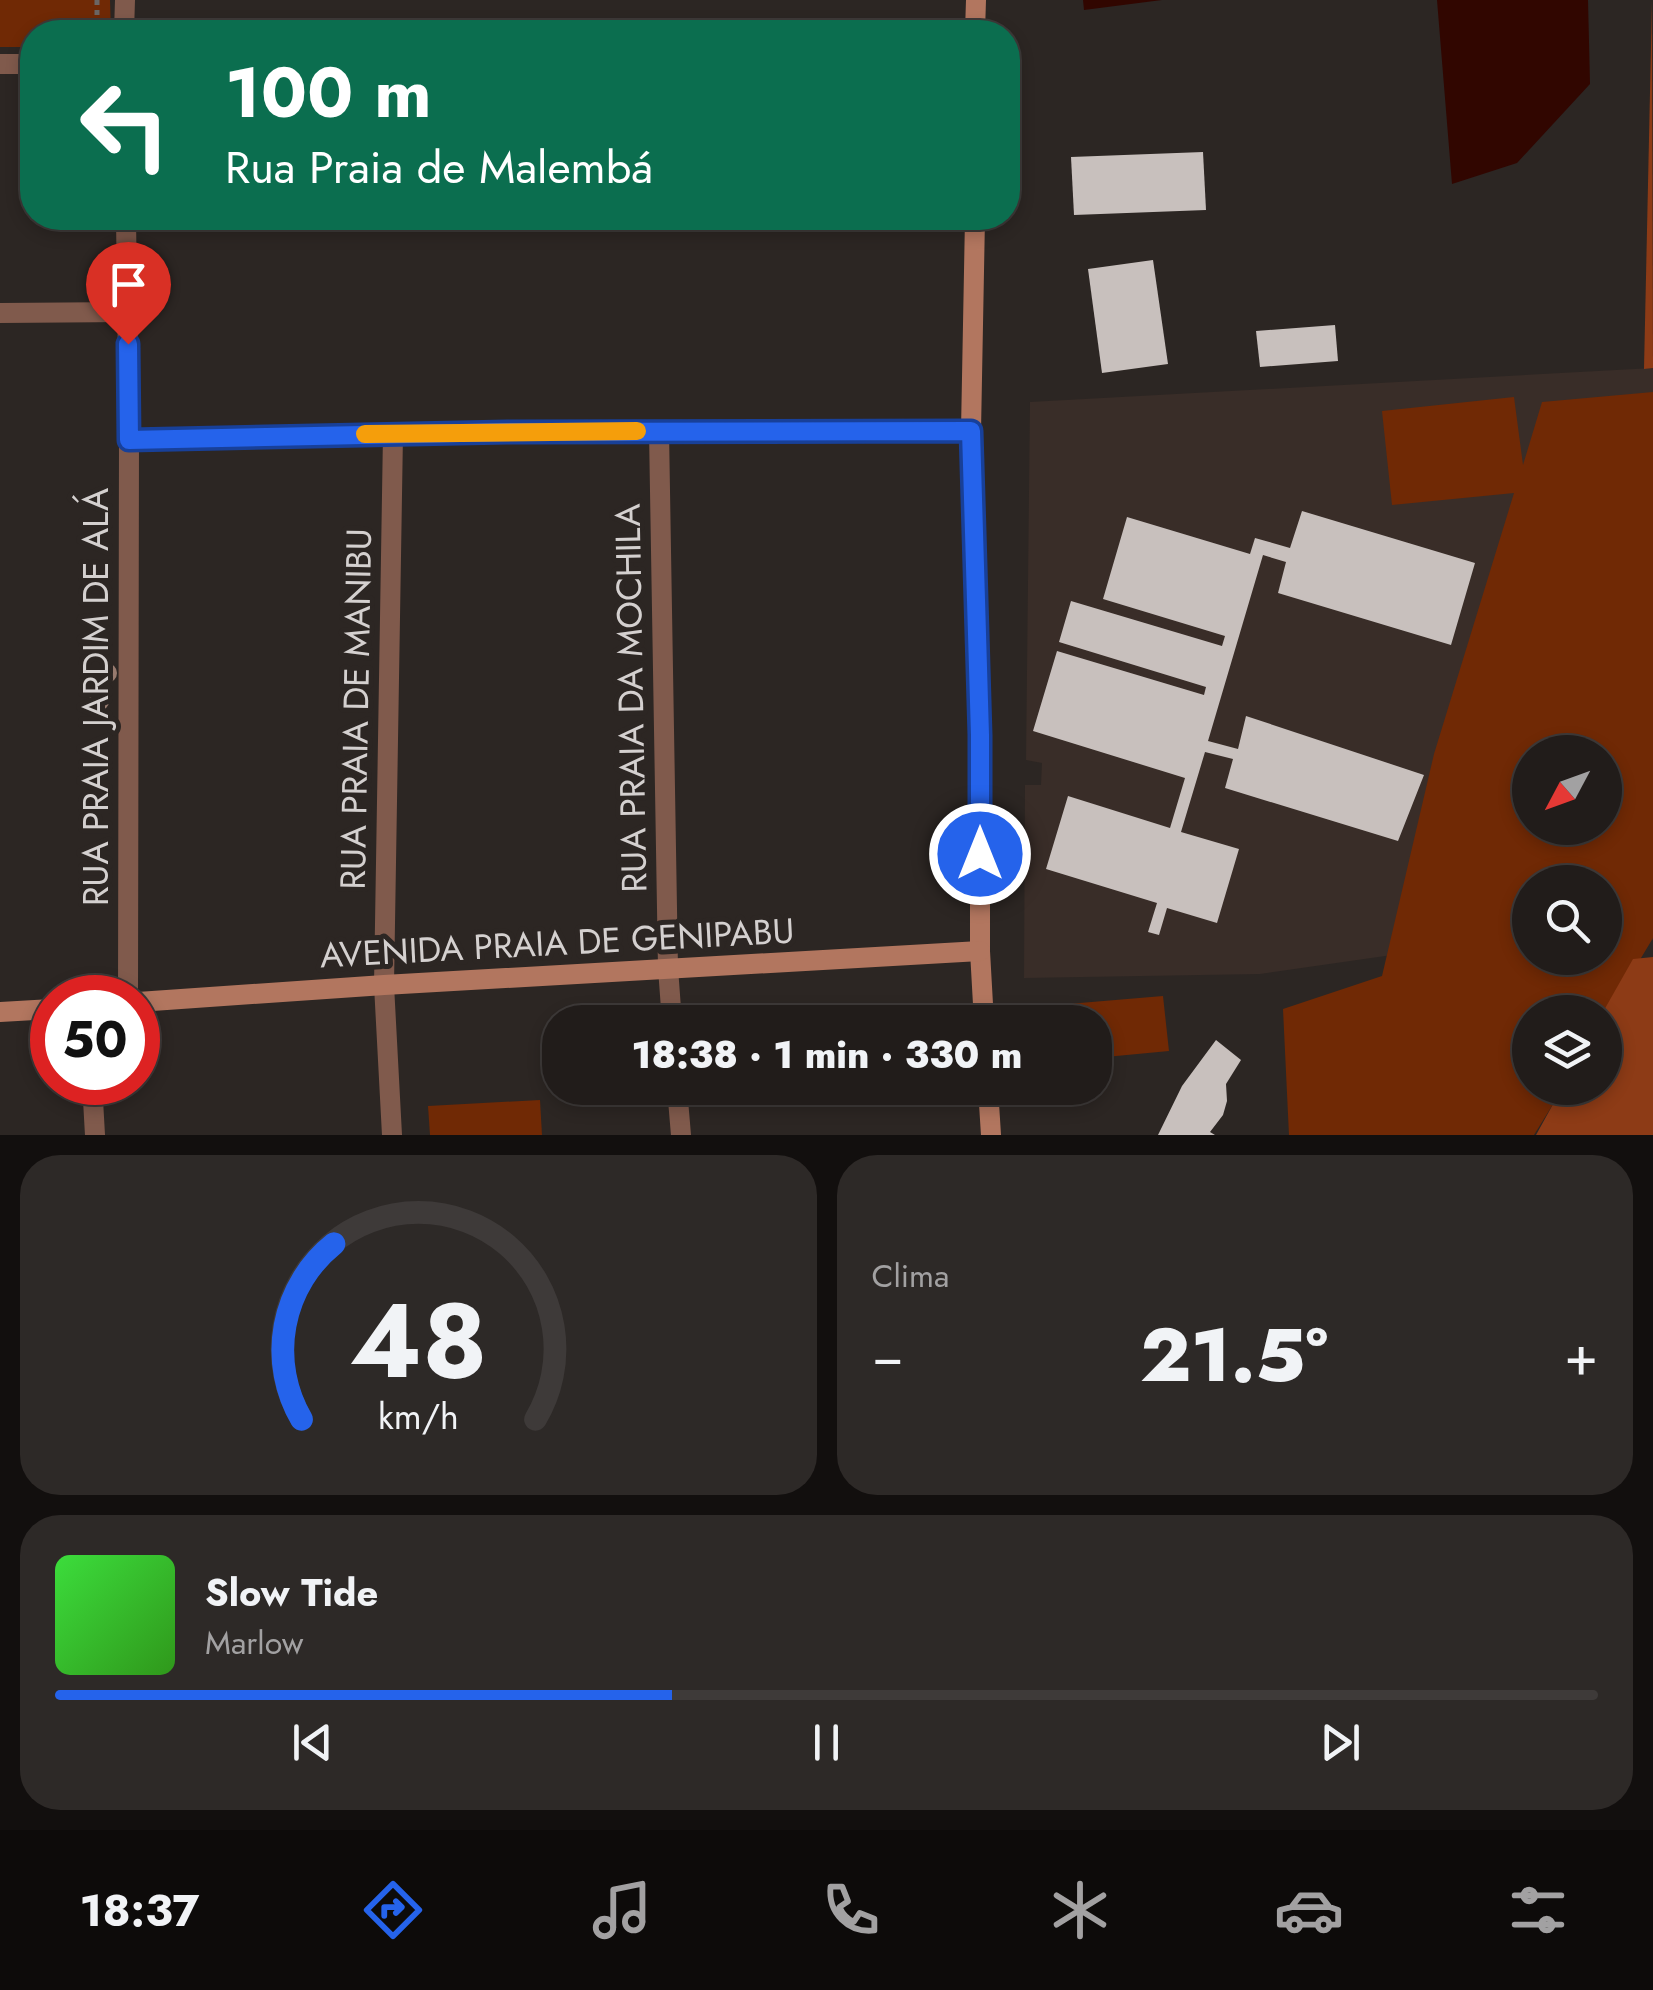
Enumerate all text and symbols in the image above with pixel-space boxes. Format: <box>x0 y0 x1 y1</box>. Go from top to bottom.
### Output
text: 100 m <box>225 42 432 143</box>
icon: left <box>60 60 190 190</box>
text: Rua Praia de Malembá <box>225 135 653 200</box>
pin <box>86 242 171 345</box>
icon: arrive <box>101 257 156 312</box>
street label: RUA PRAIA JARDIM DE ALÁ <box>71 488 121 906</box>
street label: RUA PRAIA DA MOCHILA <box>603 503 659 893</box>
street label: RUA PRAIA DE MANIBU <box>328 528 384 890</box>
north arrow <box>1512 735 1622 845</box>
map controls <box>1512 735 1622 1105</box>
position arrow <box>928 802 1032 906</box>
button: search <box>1512 865 1622 975</box>
street label: AVENIDA PRAIA DE GENIPABU <box>319 906 795 980</box>
speed limit sign: 50 <box>30 975 160 1105</box>
button: layers <box>1512 995 1622 1105</box>
text: 18:38 · 1 min · 330 m <box>632 1027 1022 1082</box>
text: Clima <box>872 1253 949 1299</box>
text: 48 <box>349 1266 487 1416</box>
text: 21.5° <box>1140 1301 1328 1409</box>
text: − <box>872 1316 904 1396</box>
text: + <box>1564 1316 1598 1396</box>
text: km/h <box>378 1391 459 1442</box>
text: Slow Tide <box>205 1565 378 1620</box>
text: Marlow <box>205 1620 303 1666</box>
icon: previous <box>285 1715 340 1770</box>
icon: pause <box>799 1715 854 1770</box>
icon: next <box>1313 1715 1368 1770</box>
icon: directions <box>358 1875 428 1945</box>
icon: music <box>587 1875 657 1945</box>
icon: phone <box>816 1875 886 1945</box>
icon: climate <box>1045 1875 1115 1945</box>
icon: car <box>1274 1875 1344 1945</box>
icon: filters <box>1503 1875 1573 1945</box>
text: 18:37 <box>79 1878 200 1943</box>

